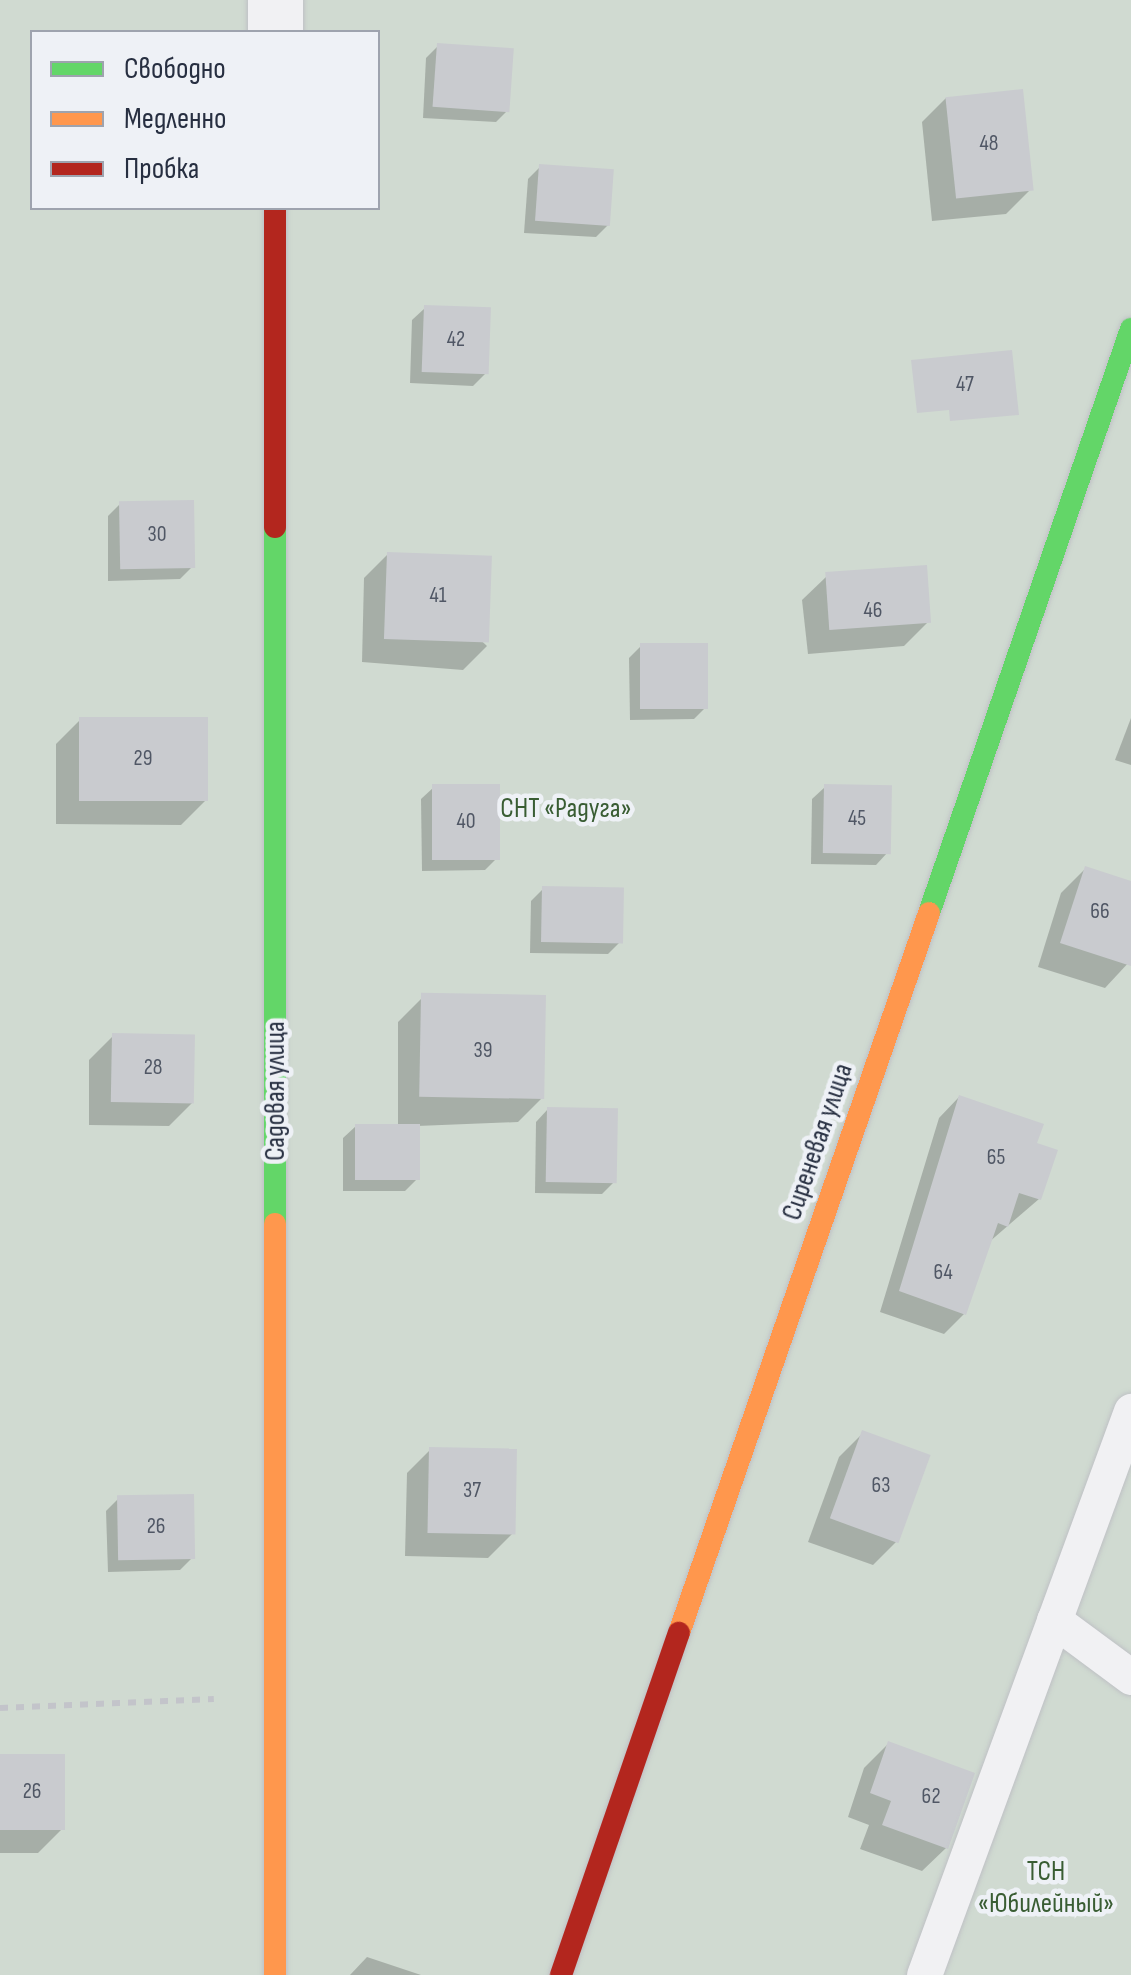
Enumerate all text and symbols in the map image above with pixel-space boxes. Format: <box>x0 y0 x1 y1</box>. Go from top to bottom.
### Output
legend <box>30 30 380 210</box>
text: Свободно <box>124 51 226 87</box>
text: Медленно <box>124 101 226 137</box>
house number: 48 <box>980 131 998 157</box>
text: Пробка <box>124 151 199 187</box>
house number: 42 <box>447 327 465 353</box>
house number: 47 <box>956 372 974 398</box>
house number: 30 <box>147 522 167 548</box>
house number: 41 <box>430 583 446 609</box>
house number: 46 <box>864 598 882 624</box>
house number: 29 <box>134 746 152 772</box>
park label: СНТ «Радуга» <box>500 792 632 826</box>
house number: 45 <box>848 806 866 832</box>
house number: 40 <box>456 809 476 835</box>
house number: 66 <box>1090 899 1110 925</box>
street label: Садовая улица <box>259 1021 293 1161</box>
house number: 39 <box>474 1038 492 1064</box>
house number: 28 <box>144 1055 162 1081</box>
street label: Сиреневая улица <box>776 1059 860 1225</box>
house number: 65 <box>987 1145 1005 1171</box>
house number: 64 <box>933 1260 953 1286</box>
house number: 63 <box>872 1473 890 1499</box>
house number: 37 <box>463 1478 481 1504</box>
house number: 26 <box>147 1514 165 1540</box>
house number: 26 <box>23 1779 41 1805</box>
house number: 62 <box>922 1784 940 1810</box>
park label: ТСН «Юбилейный» <box>978 1855 1114 1921</box>

